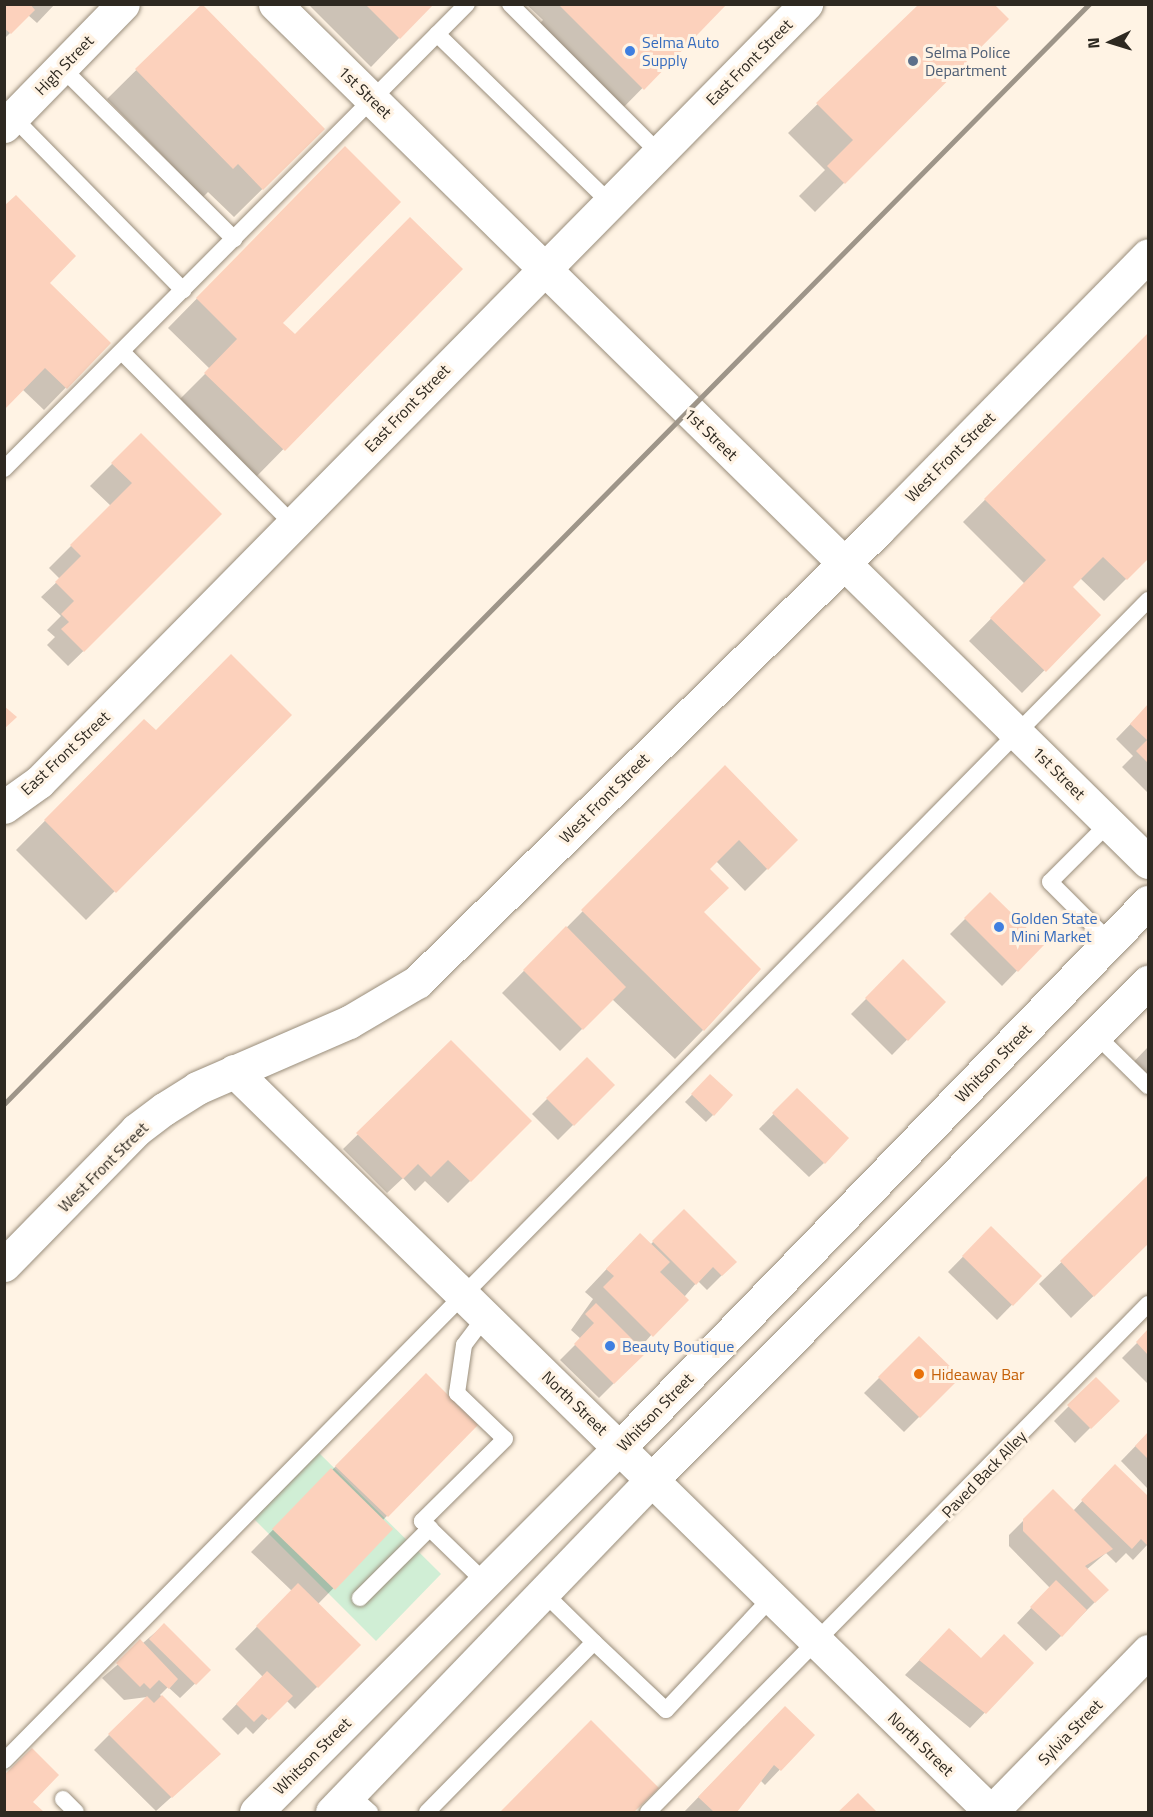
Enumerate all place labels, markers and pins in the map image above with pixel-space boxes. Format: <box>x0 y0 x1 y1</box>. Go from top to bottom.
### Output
place label: Selma Auto Supply <box>642 32 719 70</box>
place label: Selma Police Department <box>925 42 1010 80</box>
marker: Selma Auto Supply <box>623 44 637 58</box>
marker: Selma Police Department <box>906 54 920 68</box>
place label: Golden State Mini Market <box>1011 908 1098 946</box>
marker: Golden State Mini Market <box>992 920 1006 934</box>
place label: Beauty Boutique <box>622 1336 734 1356</box>
marker: Beauty Boutique <box>603 1339 617 1353</box>
place label: Hideaway Bar <box>931 1364 1025 1384</box>
marker: Hideaway Bar <box>912 1367 926 1381</box>

